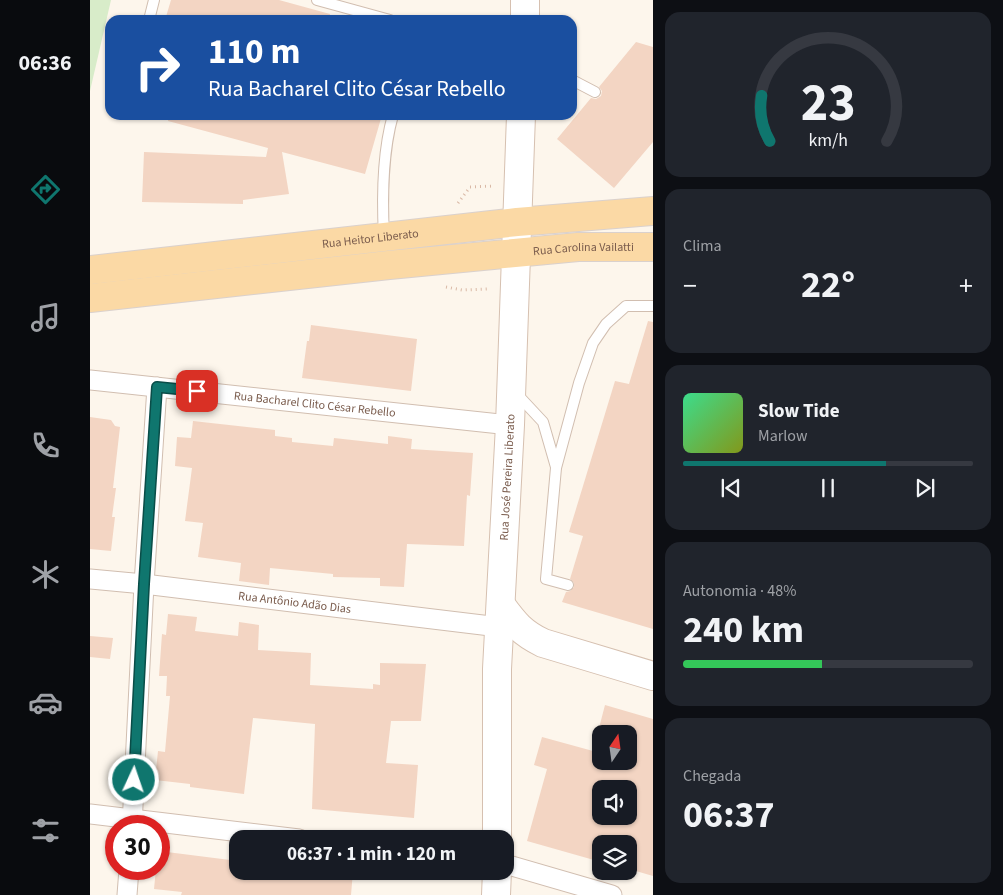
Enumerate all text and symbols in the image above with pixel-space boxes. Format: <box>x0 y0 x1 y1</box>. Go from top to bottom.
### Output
text: 110 m <box>208 27 300 77</box>
icon: right <box>125 35 190 100</box>
text: 06:36 <box>18 47 72 79</box>
text: 23 <box>801 67 855 141</box>
text: Rua Bacharel Clito César Rebello <box>208 73 506 105</box>
text: km/h <box>808 128 848 153</box>
icon: directions <box>28 172 63 207</box>
street label: Rua Heitor Liberato <box>321 225 420 253</box>
text: Clima <box>683 235 721 257</box>
street label: Rua Carolina Vailatti <box>532 239 634 260</box>
text: 22° <box>801 258 855 312</box>
text: − <box>683 266 697 306</box>
text: + <box>959 266 973 306</box>
icon: music <box>28 300 63 335</box>
pin <box>176 370 218 412</box>
icon: arrive <box>183 377 211 405</box>
street label: Rua Bacharel Clito César Rebello <box>233 387 396 422</box>
text: Slow Tide <box>758 398 839 425</box>
street label: Rua José Pereira Liberato <box>496 414 519 541</box>
text: Marlow <box>758 425 807 447</box>
icon: phone <box>28 428 63 463</box>
icon: previous <box>717 474 745 502</box>
icon: pause <box>814 474 842 502</box>
icon: next <box>911 474 939 502</box>
icon: climate <box>28 557 63 592</box>
text: Autonomia · 48% <box>683 580 796 602</box>
street label: Rua Antônio Adão Dias <box>237 587 352 618</box>
text: 240 km <box>683 603 804 657</box>
icon: car <box>28 685 63 720</box>
north arrow <box>592 725 638 770</box>
map controls <box>592 725 637 880</box>
position arrow <box>107 753 159 805</box>
text: Chegada <box>683 765 741 787</box>
button: sound <box>592 780 637 825</box>
text: 06:37 <box>683 788 775 842</box>
icon: filters <box>28 813 63 848</box>
speed limit sign: 30 <box>105 815 170 880</box>
button: layers <box>592 835 637 880</box>
text: 06:37 · 1 min · 120 m <box>287 841 456 868</box>

